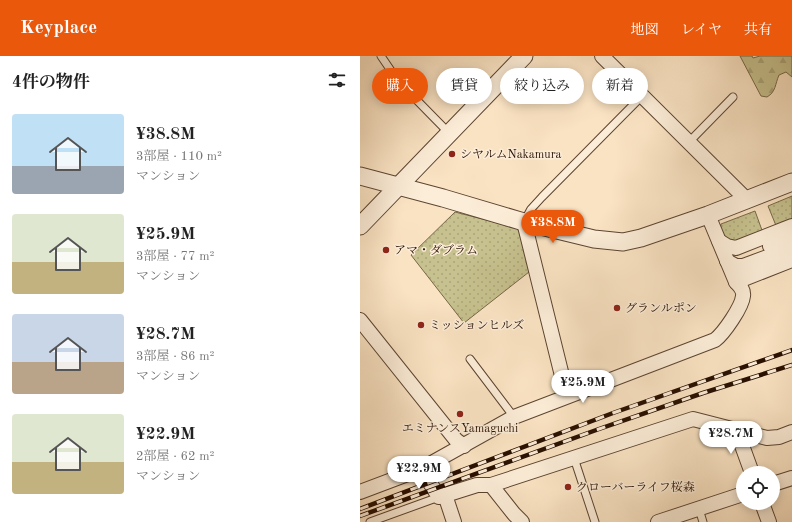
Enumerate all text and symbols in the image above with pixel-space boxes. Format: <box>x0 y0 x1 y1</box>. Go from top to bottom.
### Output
text: Keyplace <box>20 19 97 38</box>
text: 地図 <box>631 23 659 37</box>
text: レイヤ <box>681 23 722 37</box>
text: 共有 <box>744 23 772 37</box>
chip: 購入 <box>372 68 428 104</box>
chip: 賃貸 <box>436 68 492 104</box>
chip: 絞り込み <box>500 68 584 104</box>
chip: 新着 <box>592 68 648 104</box>
icon: filters <box>326 69 348 91</box>
text: 4件の物件 <box>12 74 90 91</box>
text: ¥38.8M <box>136 126 195 143</box>
icon: home <box>44 130 92 178</box>
place label: シヤルムNakamura <box>460 148 562 161</box>
marker: シヤルムNakamura <box>447 149 457 159</box>
text: 3部屋 · 110 m² <box>136 150 222 163</box>
text: マンション <box>136 170 200 183</box>
pin: ¥38.8M <box>520 210 586 244</box>
text: ¥38.8M <box>530 216 576 229</box>
text: ¥25.9M <box>136 226 195 243</box>
icon: home <box>44 230 92 278</box>
place label: アマ・ダブラム <box>394 244 478 257</box>
marker: アマ・ダブラム <box>381 245 391 255</box>
text: 3部屋 · 77 m² <box>136 250 214 263</box>
text: マンション <box>136 270 200 283</box>
place label: グランルポン <box>625 302 697 315</box>
marker: グランルポン <box>612 303 622 313</box>
place label: ミッションヒルズ <box>429 319 524 332</box>
marker: ミッションヒルズ <box>416 320 426 330</box>
text: ¥28.7M <box>136 326 195 343</box>
icon: home <box>44 330 92 378</box>
text: 3部屋 · 86 m² <box>136 350 214 363</box>
text: マンション <box>136 370 200 383</box>
pin: ¥25.9M <box>550 370 616 404</box>
text: ¥25.9M <box>560 376 606 389</box>
marker: エミナンスYamaguchi <box>455 409 465 419</box>
pin: ¥28.7M <box>698 421 764 455</box>
place label: エミナンスYamaguchi <box>402 422 518 435</box>
text: ¥22.9M <box>136 426 195 443</box>
text: ¥28.7M <box>708 427 754 440</box>
icon: home <box>44 430 92 478</box>
text: 2部屋 · 62 m² <box>136 450 214 463</box>
pin: ¥22.9M <box>386 456 452 490</box>
text: ¥22.9M <box>396 462 442 475</box>
map controls <box>736 466 780 510</box>
button: locate <box>736 466 780 510</box>
text: マンション <box>136 470 200 483</box>
place label: クローバーライフ桜森 <box>576 480 695 494</box>
marker: クローバーライフ桜森 <box>563 482 573 492</box>

